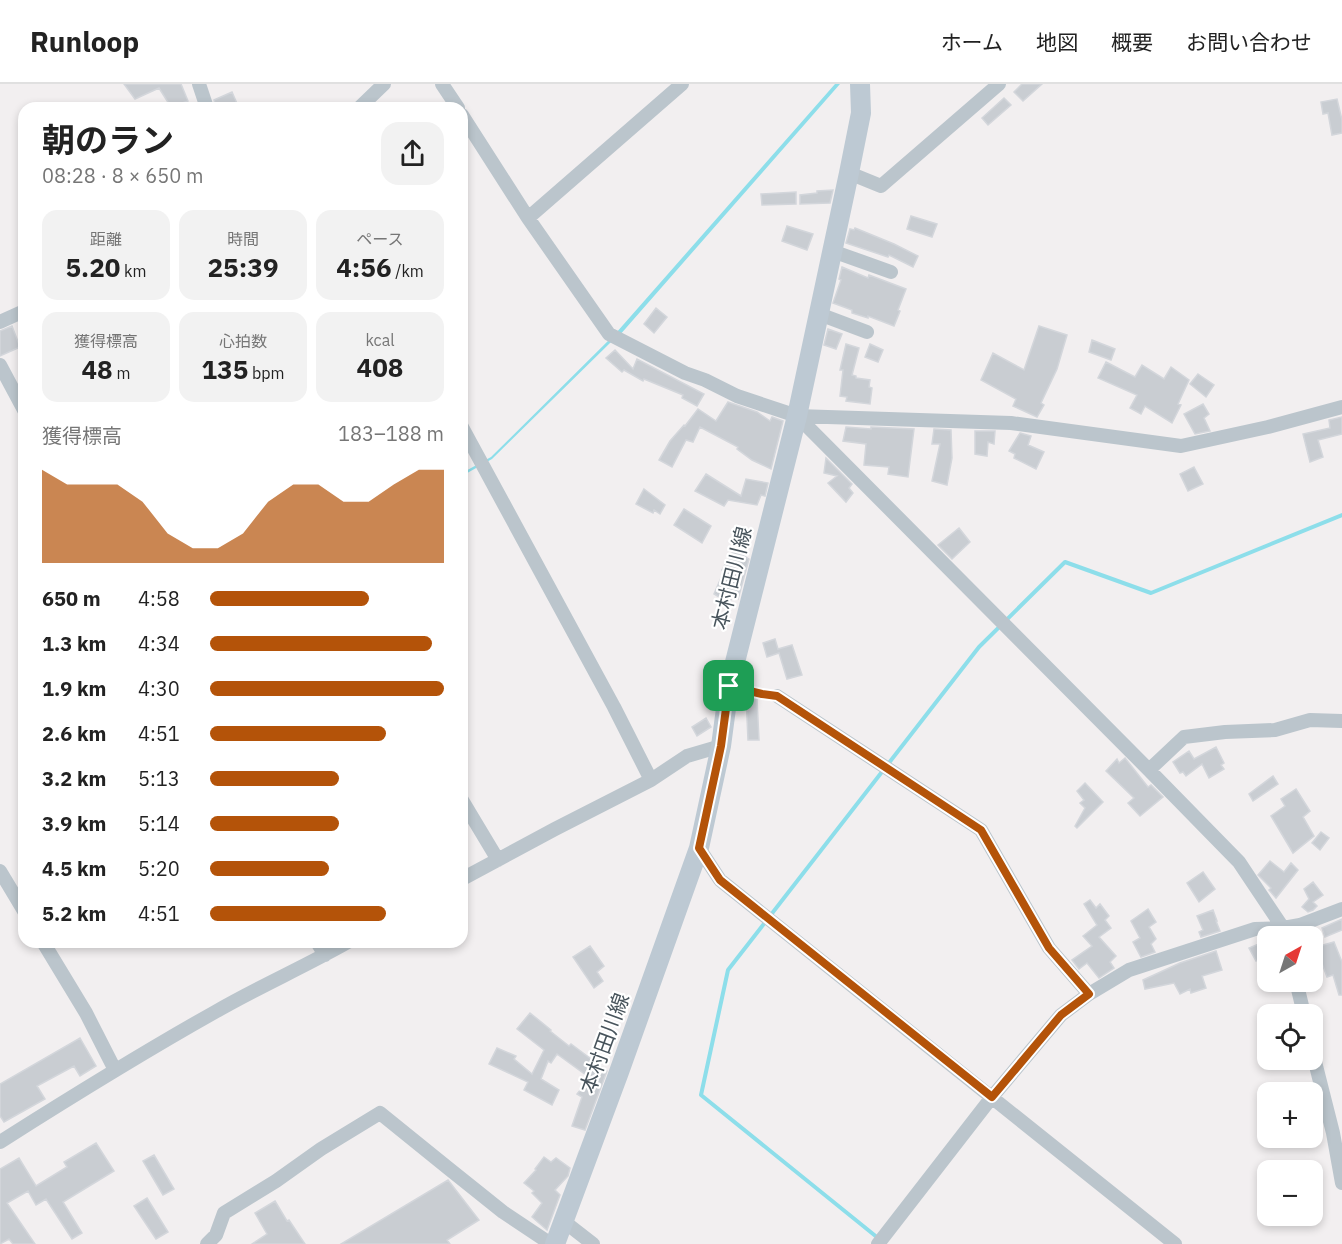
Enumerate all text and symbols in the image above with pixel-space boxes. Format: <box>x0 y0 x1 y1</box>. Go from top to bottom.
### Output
text: Runloop <box>30 23 139 60</box>
text: ホーム <box>941 28 1003 56</box>
text: 地図 <box>1036 28 1078 56</box>
text: 概要 <box>1111 28 1153 56</box>
text: お問い合わせ <box>1186 28 1312 56</box>
text: 朝のラン <box>42 118 174 161</box>
button: share <box>381 122 444 185</box>
text: 08:28 · 8 × 650 m <box>42 162 203 189</box>
text: 距離 <box>90 229 122 249</box>
text: 時間 <box>227 229 259 249</box>
text: ペース <box>356 229 404 249</box>
text: 5.20 <box>65 250 120 284</box>
text: 25:39 <box>208 250 278 284</box>
text: 4:56 <box>336 250 392 284</box>
text: km <box>120 261 147 281</box>
text: /km <box>392 261 424 281</box>
text: kcal <box>365 330 395 350</box>
text: 獲得標高 <box>74 331 138 351</box>
text: 心拍数 <box>219 331 267 351</box>
text: 408 <box>357 350 403 384</box>
text: 48 <box>82 352 113 386</box>
text: 135 <box>201 352 248 386</box>
text: m <box>113 363 130 383</box>
text: bpm <box>248 363 285 383</box>
text: 183–188 m <box>338 420 444 447</box>
text: 獲得標高 <box>42 422 122 449</box>
street label: 本村田川線 <box>705 524 757 632</box>
text: 650 m <box>42 585 101 612</box>
text: 4:58 <box>138 585 180 612</box>
text: 1.3 km <box>42 630 106 657</box>
text: 4:34 <box>138 630 180 657</box>
pin <box>703 660 754 711</box>
icon: arrive <box>712 669 745 702</box>
text: 1.9 km <box>42 675 106 702</box>
text: 4:30 <box>138 675 180 702</box>
text: 2.6 km <box>42 720 106 747</box>
text: 4:51 <box>138 720 180 747</box>
text: 3.2 km <box>42 765 106 792</box>
text: 5:13 <box>138 765 180 792</box>
text: 3.9 km <box>42 810 106 837</box>
text: 5:14 <box>138 810 180 837</box>
text: 4.5 km <box>42 855 106 882</box>
text: 5:20 <box>138 855 180 882</box>
text: 5.2 km <box>42 900 106 927</box>
text: 4:51 <box>138 900 180 927</box>
north arrow <box>1257 926 1323 992</box>
map controls <box>1257 926 1323 1226</box>
street label: 本村田川線 <box>573 989 635 1097</box>
button: locate <box>1257 1004 1323 1070</box>
button: + <box>1257 1082 1323 1148</box>
button: − <box>1257 1160 1323 1226</box>

